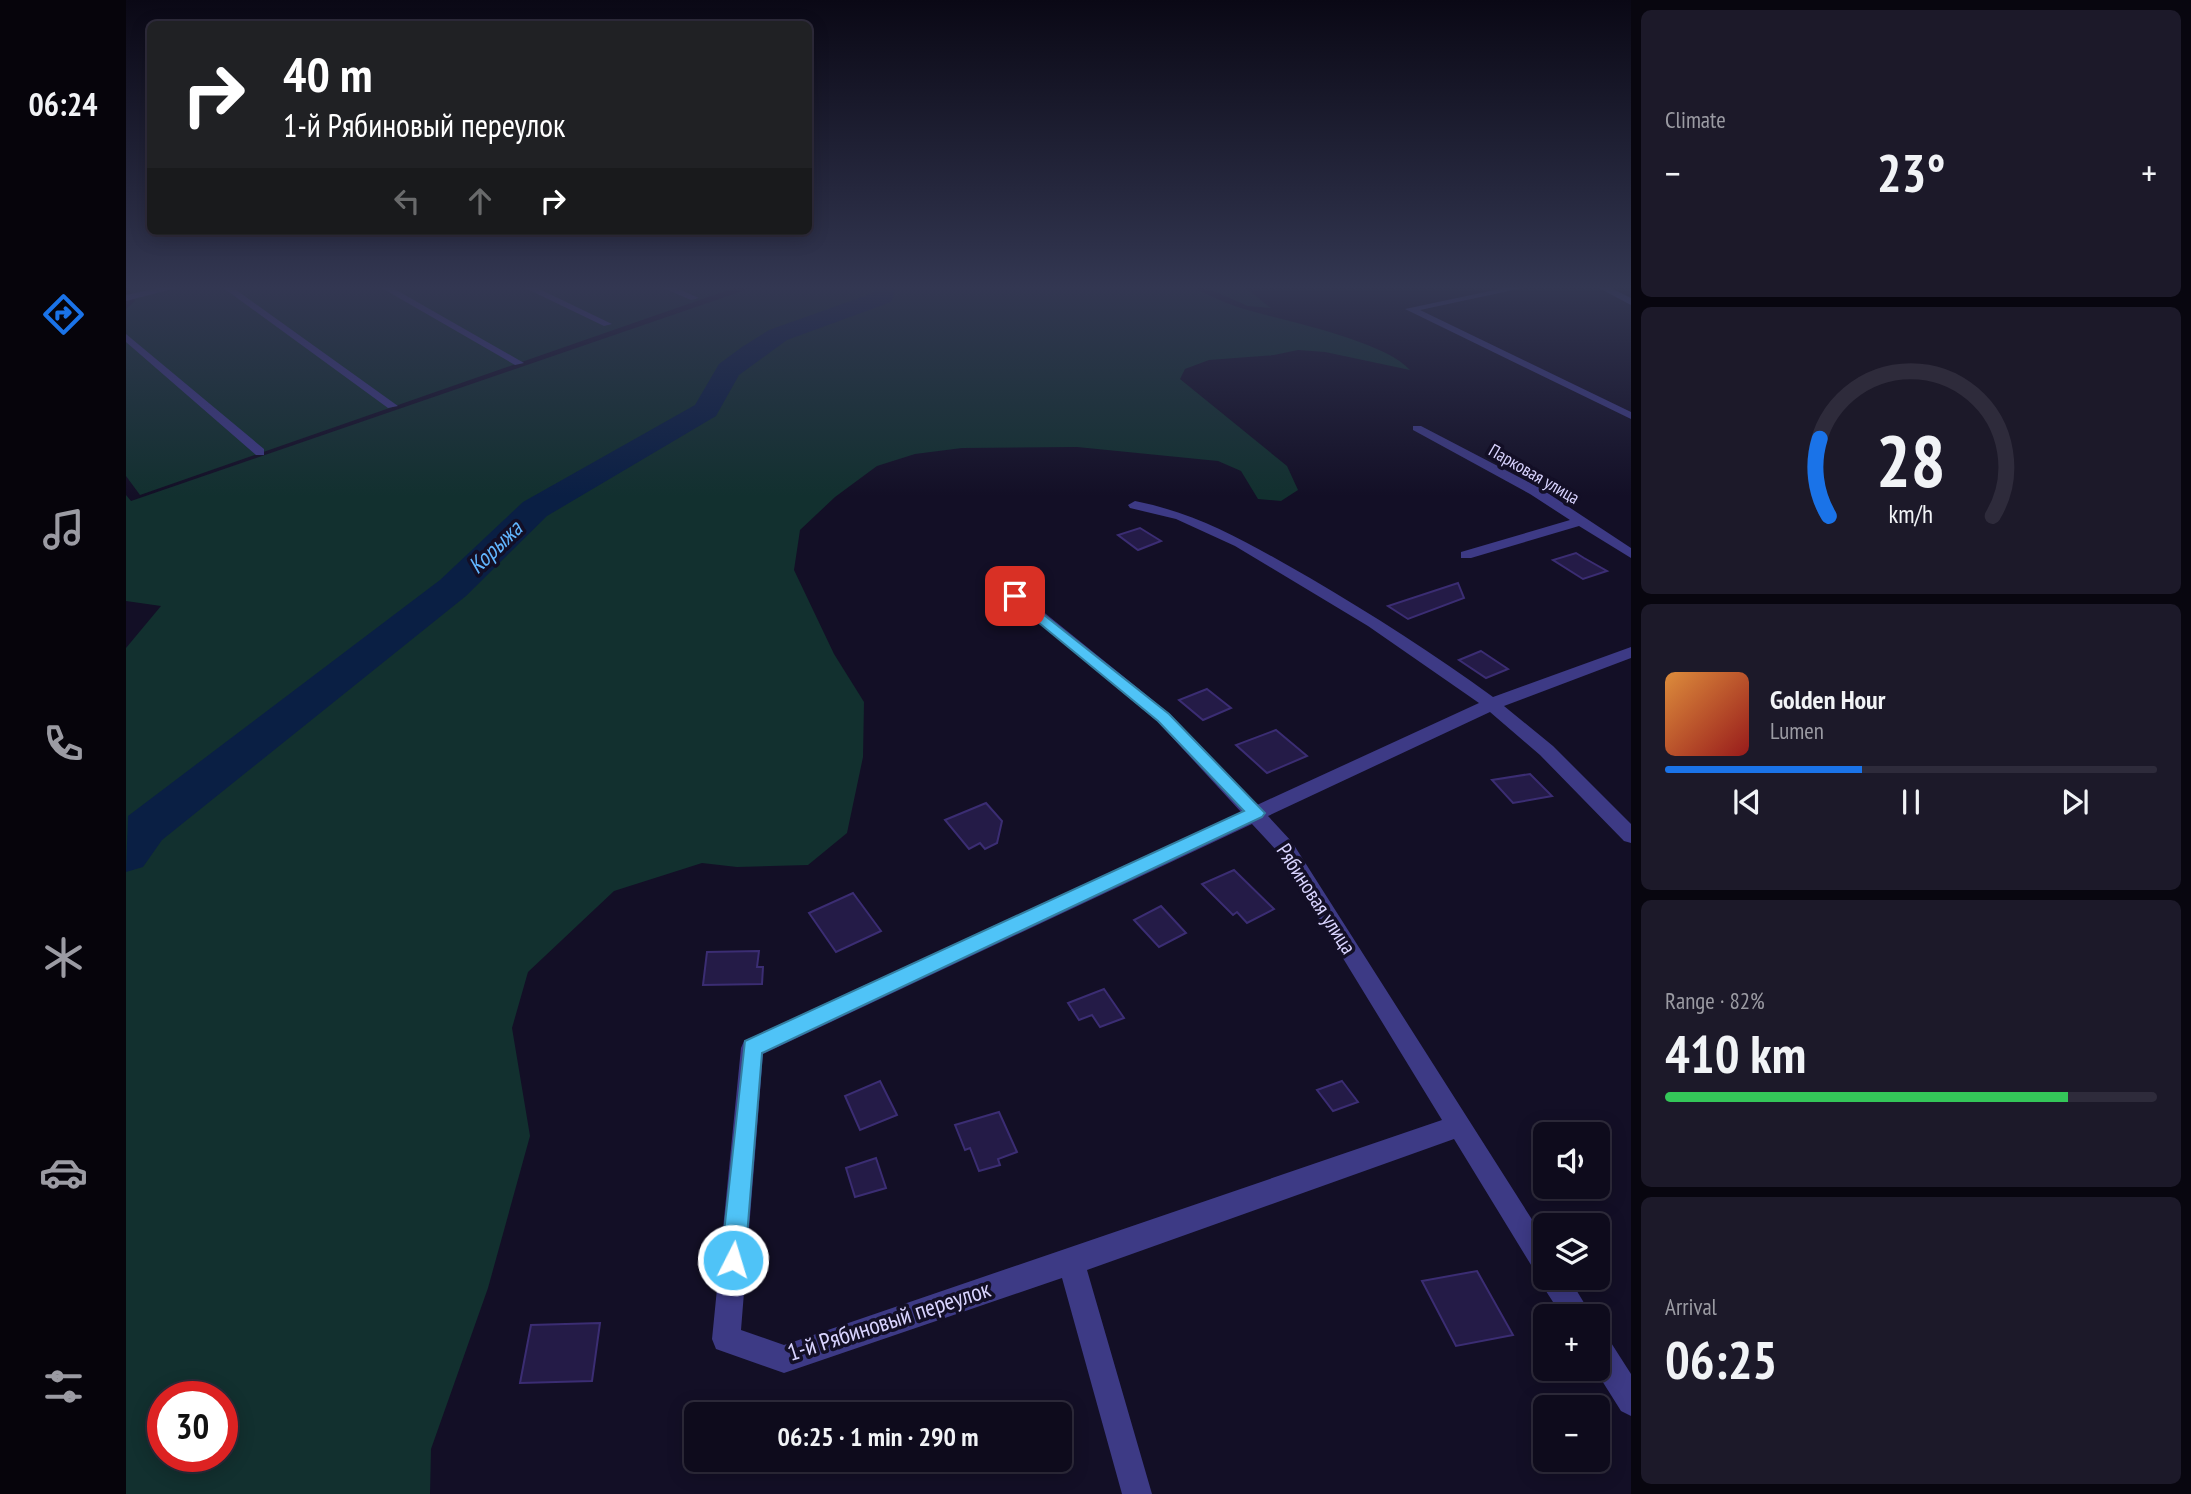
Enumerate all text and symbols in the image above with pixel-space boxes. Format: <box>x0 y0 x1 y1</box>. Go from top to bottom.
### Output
text: 40 m <box>283 42 372 106</box>
icon: right <box>168 49 259 140</box>
text: 06:24 <box>28 83 98 125</box>
text: 1-й Рябиновый переулок <box>283 104 565 146</box>
text: Climate <box>1665 105 1726 134</box>
text: 23° <box>1877 139 1945 206</box>
text: − <box>1665 148 1681 197</box>
text: + <box>2141 148 2157 197</box>
icon: left <box>388 182 426 220</box>
icon: ahead <box>461 182 499 220</box>
icon: right <box>534 182 572 220</box>
icon: directions <box>39 290 88 339</box>
text: 28 <box>1876 413 1946 507</box>
street label: Парковая улица <box>1485 438 1584 509</box>
text: km/h <box>1889 498 1933 530</box>
icon: music <box>39 505 88 554</box>
water label: Корыжа <box>462 513 529 579</box>
pin <box>985 566 1045 626</box>
icon: arrive <box>996 577 1034 615</box>
text: Golden Hour <box>1770 683 1885 716</box>
text: Lumen <box>1770 716 1824 745</box>
icon: phone <box>39 719 88 768</box>
icon: previous <box>1728 783 1766 821</box>
icon: pause <box>1892 783 1930 821</box>
icon: next <box>2056 783 2094 821</box>
street label: Рябиновая улица <box>1271 838 1362 959</box>
icon: climate <box>39 933 88 982</box>
text: Range · 82% <box>1665 986 1765 1015</box>
text: 410 km <box>1665 1020 1806 1087</box>
map controls <box>1533 1122 1610 1472</box>
button: sound <box>1533 1122 1610 1199</box>
icon: car <box>39 1148 88 1197</box>
button: layers <box>1533 1213 1610 1290</box>
position arrow <box>696 1223 770 1297</box>
street label: 1-й Рябиновый переулок <box>783 1273 995 1368</box>
text: Arrival <box>1665 1292 1717 1321</box>
button: + <box>1533 1304 1610 1381</box>
text: 06:25 <box>1665 1326 1777 1393</box>
icon: filters <box>39 1362 88 1411</box>
speed limit sign: 30 <box>147 1381 238 1472</box>
button: − <box>1533 1395 1610 1472</box>
text: 06:25 · 1 min · 290 m <box>778 1420 978 1453</box>

